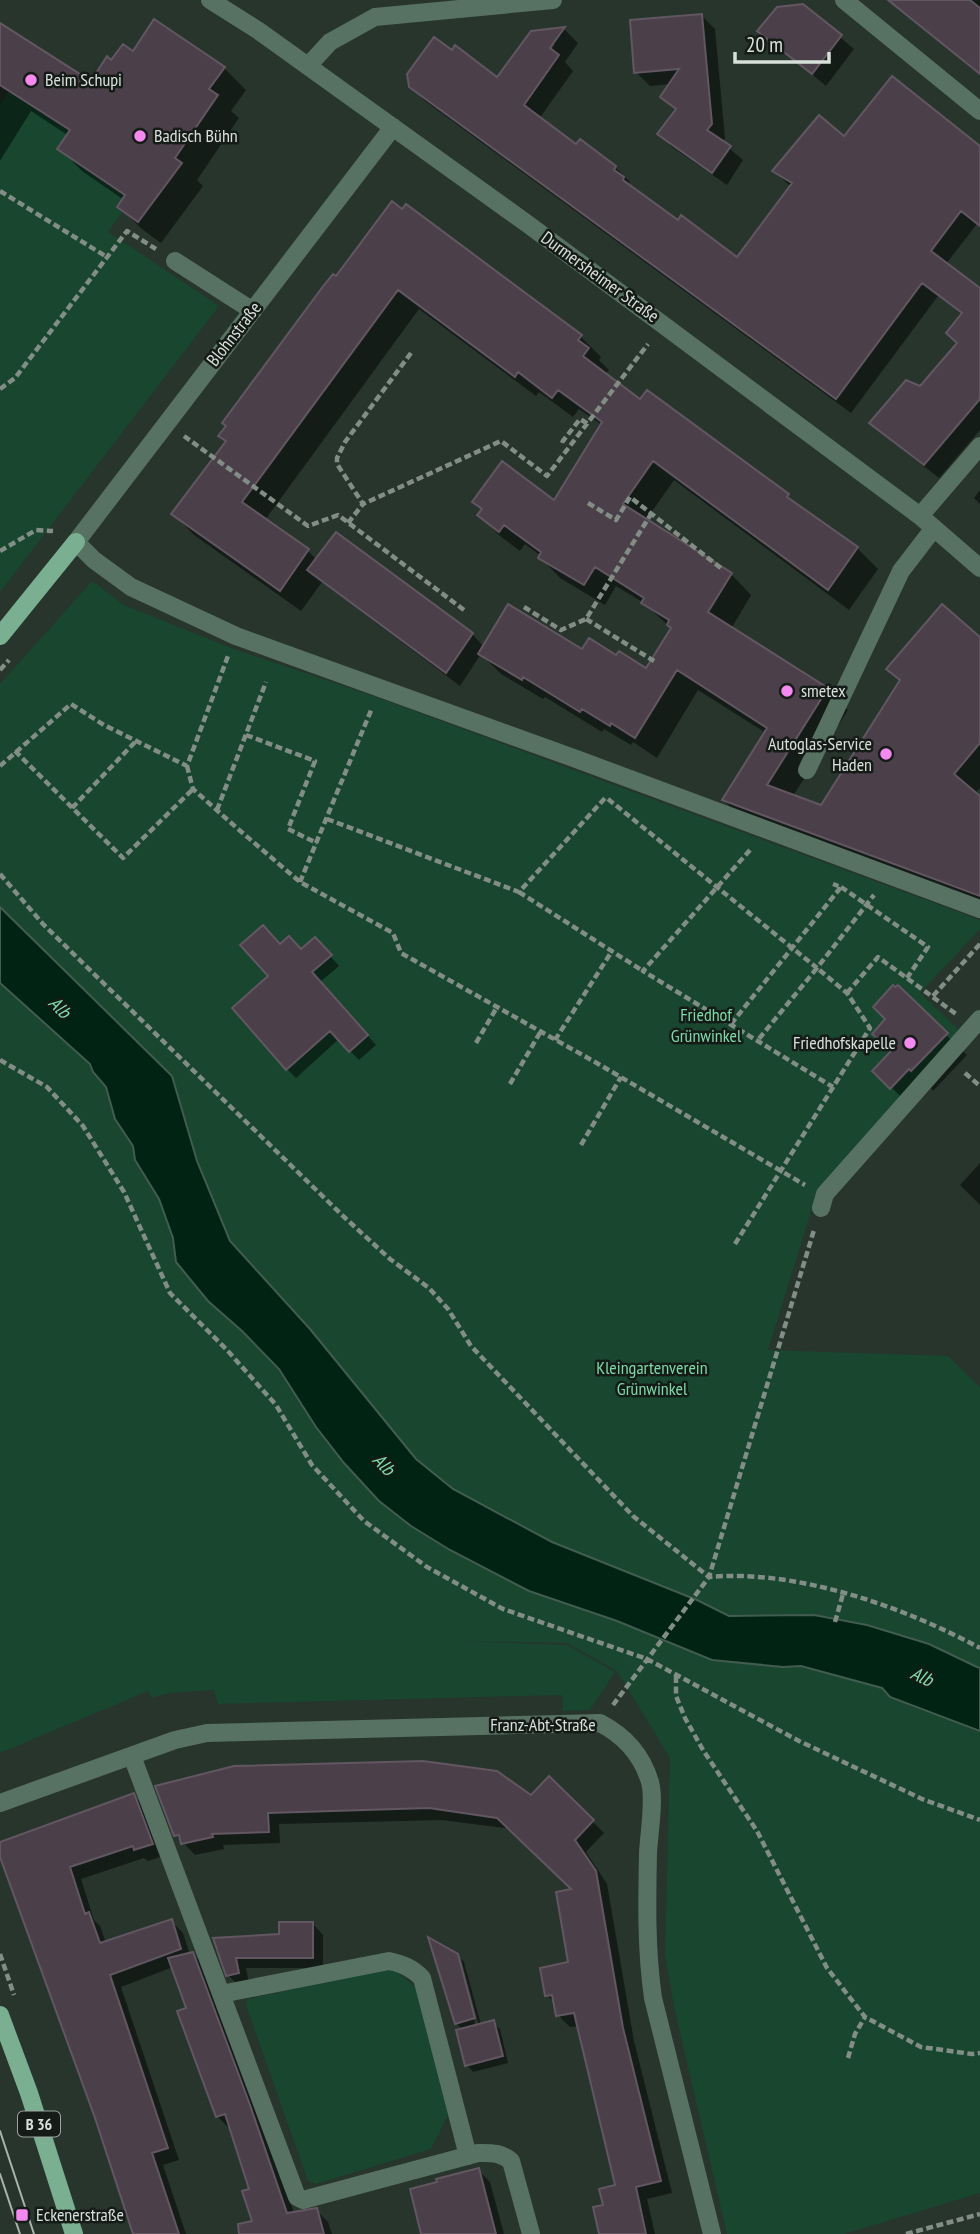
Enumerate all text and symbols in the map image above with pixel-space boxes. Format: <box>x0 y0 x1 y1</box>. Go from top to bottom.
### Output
scale bar <box>735 21 830 65</box>
text: 20 m <box>746 31 783 58</box>
place label: Beim Schupi <box>45 68 122 91</box>
marker: Beim Schupi <box>23 72 39 88</box>
place label: Badisch Bühn <box>154 124 238 147</box>
marker: Badisch Bühn <box>132 128 148 144</box>
street label: Durmersheimer Straße <box>537 226 664 327</box>
street label: Blohnstraße <box>201 297 266 371</box>
place label: smetex <box>801 679 846 702</box>
marker: smetex <box>779 683 795 699</box>
place label: Autoglas-Service Haden <box>768 732 872 776</box>
marker: Autoglas-Service Haden <box>878 746 894 762</box>
water label: Alb <box>44 991 77 1024</box>
park label: Friedhof Grünwinkel <box>671 1003 742 1047</box>
place label: Friedhofskapelle <box>793 1031 896 1054</box>
marker: Friedhofskapelle <box>902 1035 918 1051</box>
park label: Kleingartenverein Grünwinkel <box>596 1356 708 1400</box>
water label: Alb <box>368 1448 401 1481</box>
water label: Alb <box>907 1661 938 1692</box>
street label: Franz-Abt-Straße <box>490 1713 596 1736</box>
road number: B 36 <box>18 2112 60 2136</box>
place label: Eckenerstraße <box>36 2203 124 2226</box>
marker: Eckenerstraße <box>14 2207 30 2223</box>

